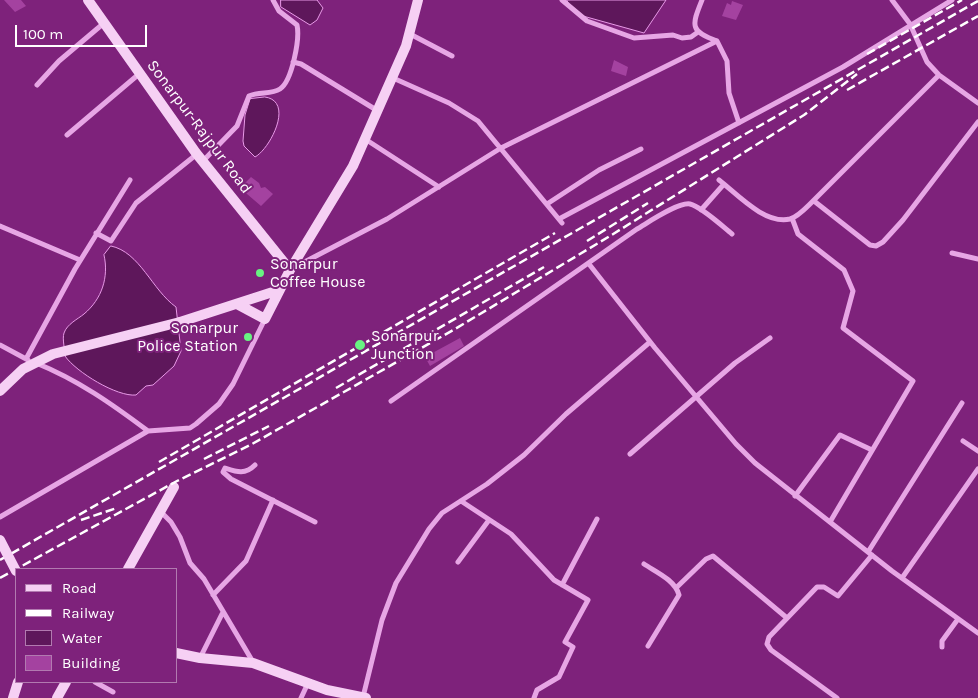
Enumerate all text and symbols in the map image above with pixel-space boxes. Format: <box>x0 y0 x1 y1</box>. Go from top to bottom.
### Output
scale bar <box>18 15 150 47</box>
text: 100 m <box>23 25 63 43</box>
street label: Sonarpur-Rajpur Road <box>143 56 255 198</box>
place label: Sonarpur Coffee House <box>270 254 365 292</box>
marker: Sonarpur Coffee House <box>254 267 266 279</box>
place label: Sonarpur Police Station <box>137 318 238 356</box>
place label: Sonarpur Junction <box>371 326 438 364</box>
marker: Sonarpur Police Station <box>242 331 254 343</box>
marker: Sonarpur Junction <box>353 338 367 352</box>
legend <box>15 568 178 683</box>
text: Road <box>62 579 97 597</box>
text: Railway <box>62 604 114 622</box>
text: Water <box>62 629 102 647</box>
text: Building <box>62 654 120 672</box>

